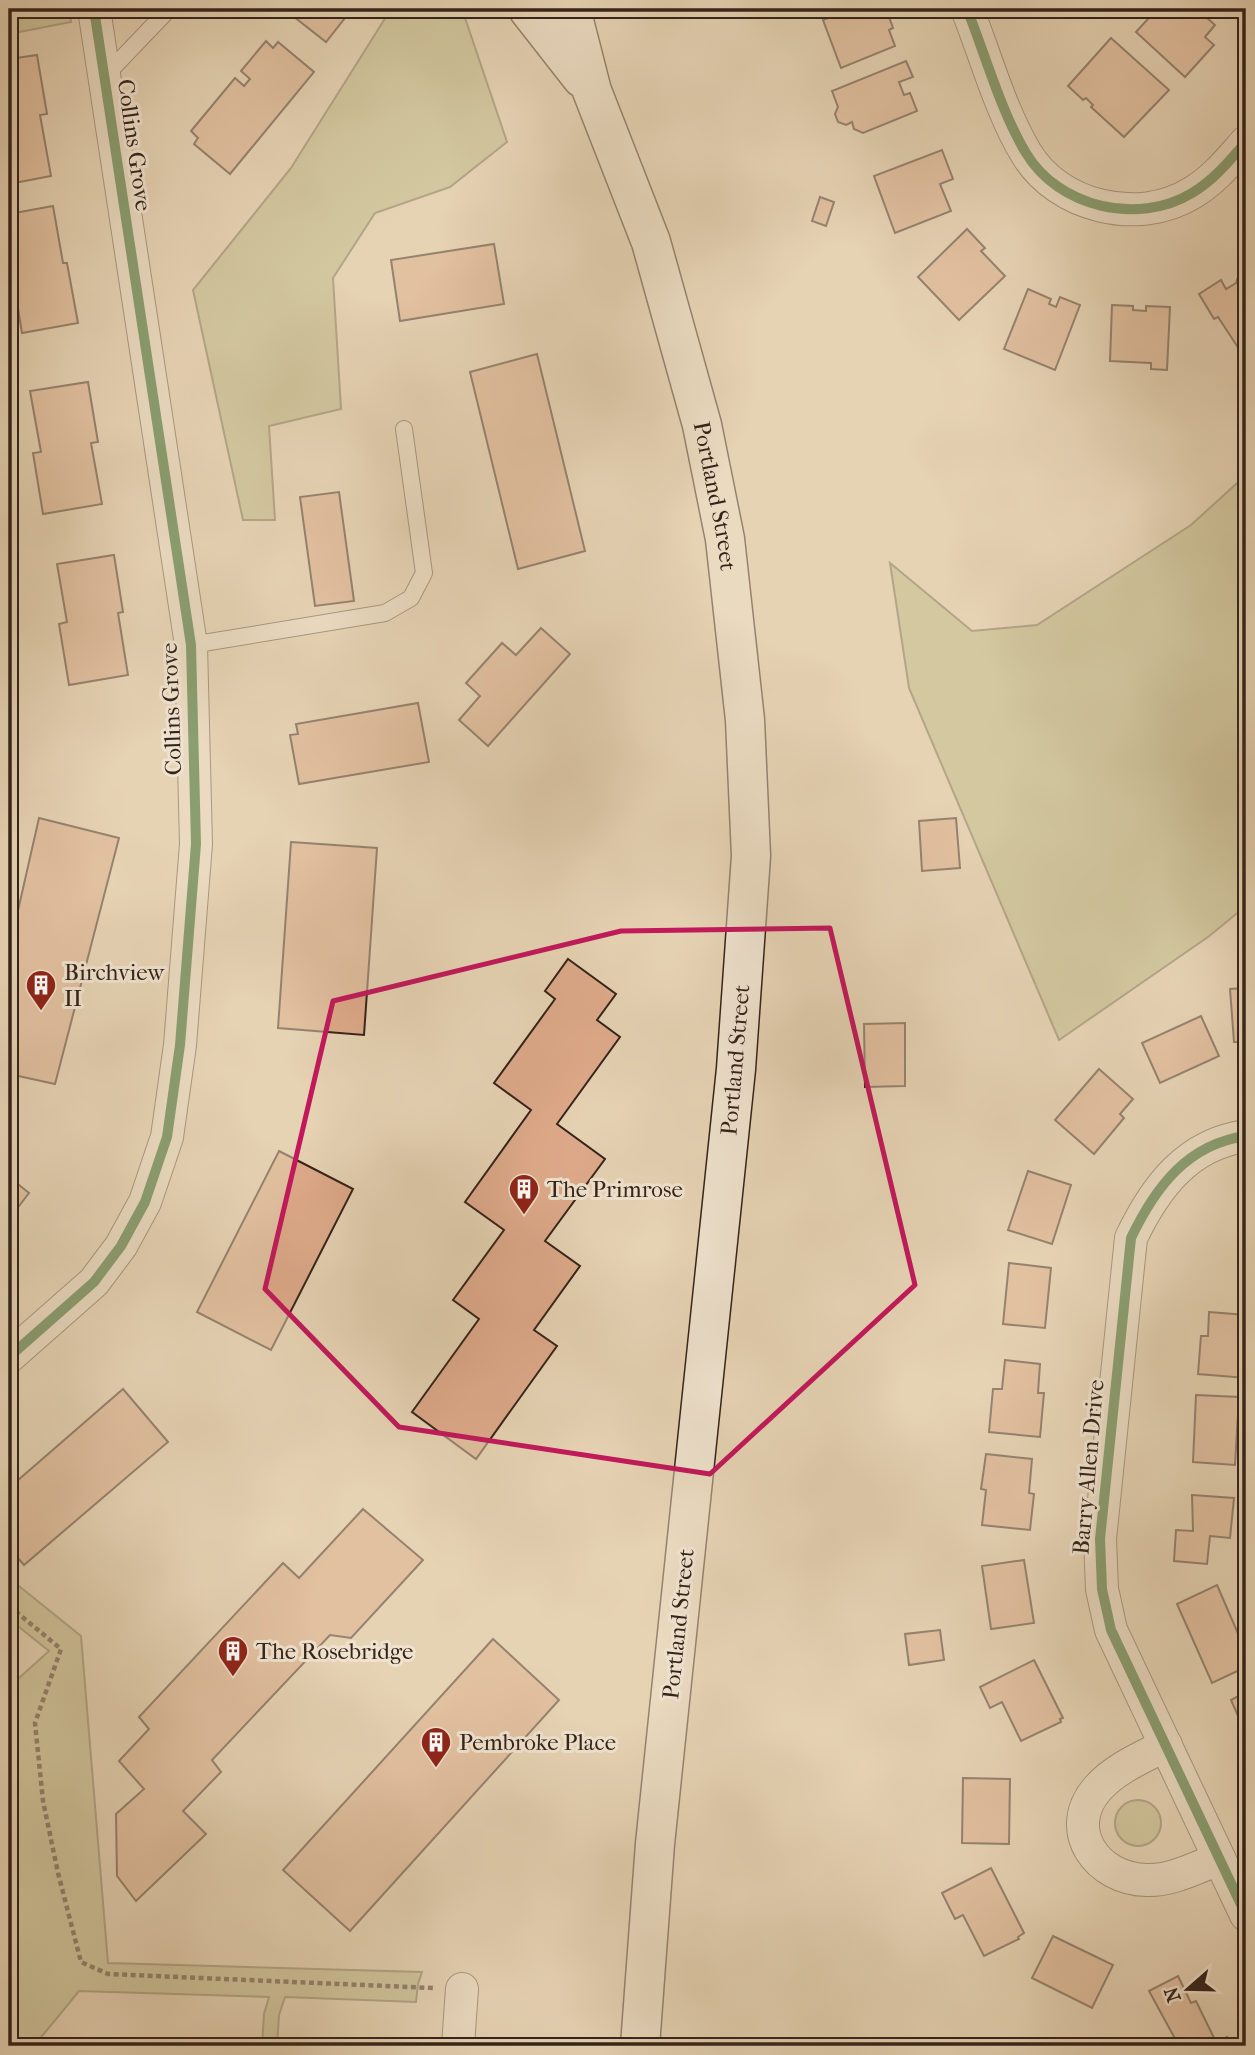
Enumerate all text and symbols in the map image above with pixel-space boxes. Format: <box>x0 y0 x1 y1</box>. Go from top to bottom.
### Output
street label: Collins Grove <box>112 77 157 213</box>
street label: Portland Street <box>688 419 741 572</box>
street label: Collins Grove <box>156 642 187 776</box>
place label: Birchview II <box>64 959 165 1012</box>
building icon: Birchview II <box>24 968 58 1012</box>
street label: Portland Street <box>715 983 756 1137</box>
building icon: The Primrose <box>507 1172 541 1216</box>
place label: The Primrose <box>547 1176 683 1203</box>
street label: Barry Allen Drive <box>1067 1378 1110 1556</box>
street label: Portland Street <box>657 1547 700 1701</box>
building icon: The Rosebridge <box>216 1634 250 1678</box>
place label: The Rosebridge <box>256 1638 414 1665</box>
building icon: Pembroke Place <box>419 1725 453 1769</box>
place label: Pembroke Place <box>459 1729 616 1756</box>
north arrow <box>1154 1954 1224 2024</box>
text: N <box>1160 1983 1186 2005</box>

